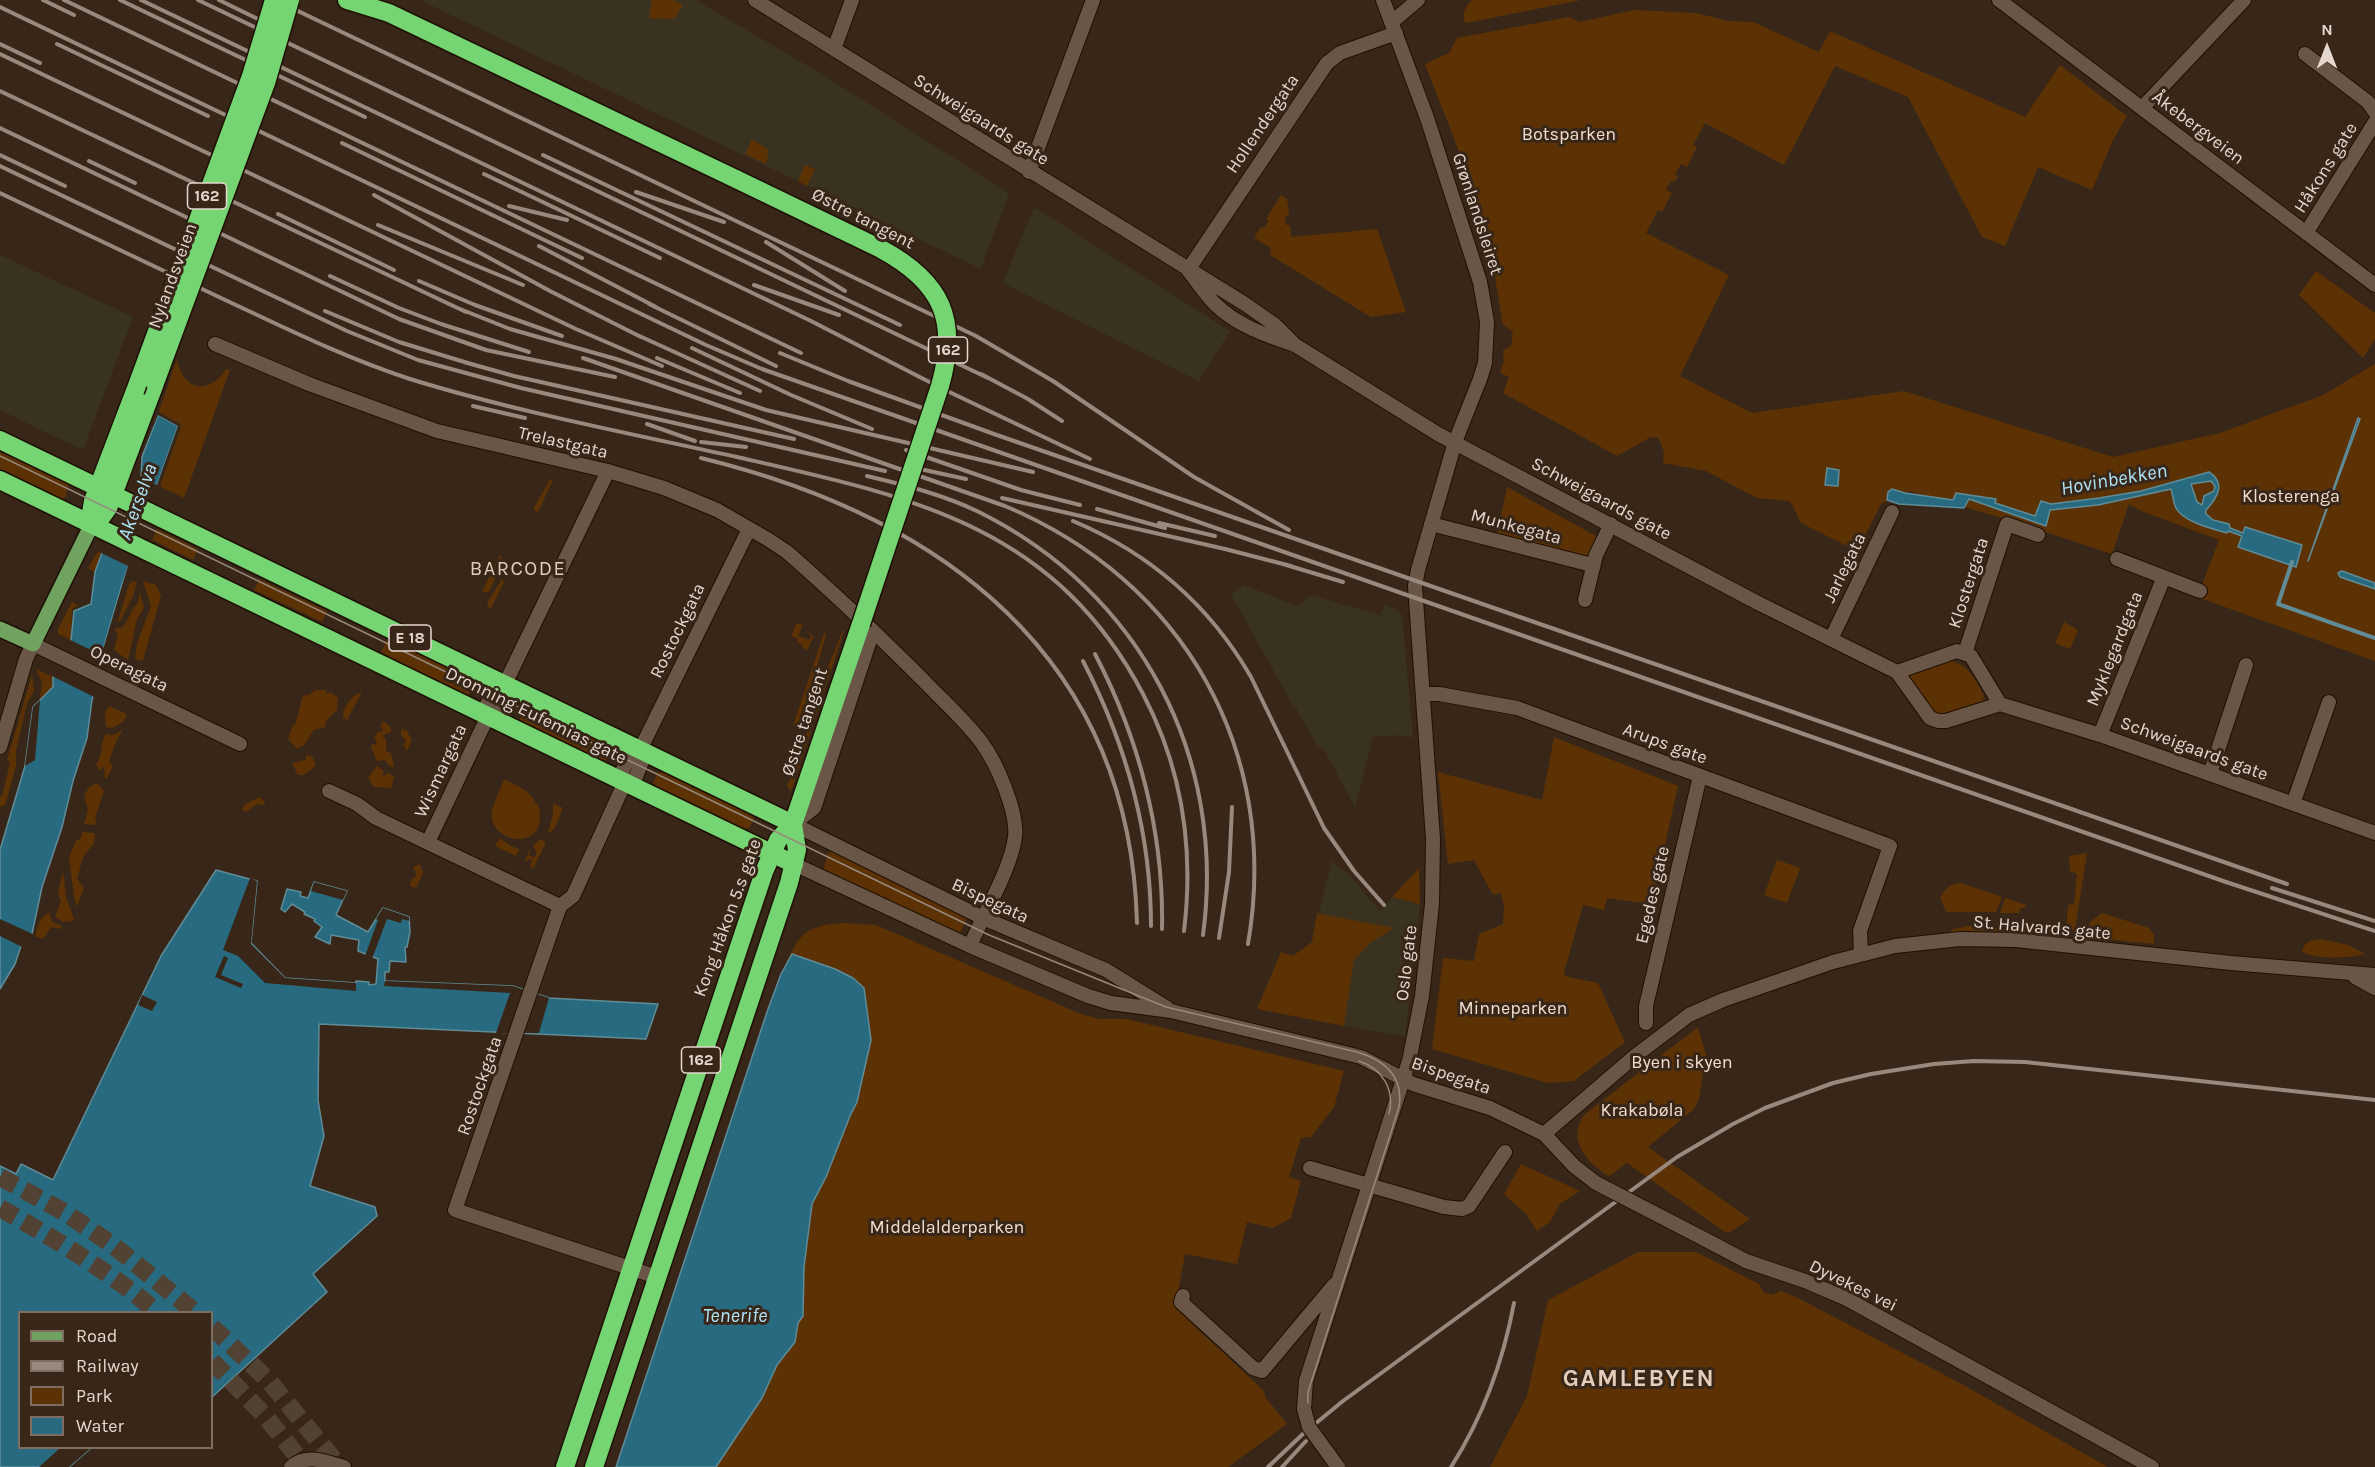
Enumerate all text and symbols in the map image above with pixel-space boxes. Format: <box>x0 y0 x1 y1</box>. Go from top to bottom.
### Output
north arrow <box>2297 18 2357 78</box>
text: N <box>2321 20 2333 39</box>
street label: Schweigaards gate <box>909 70 1053 170</box>
street label: Hollendergata <box>1222 70 1304 178</box>
street label: Åkebergveien <box>2148 86 2248 170</box>
street label: Håkons gate <box>2290 119 2362 217</box>
park label: Botsparken <box>1522 124 1616 146</box>
street label: Grønlandsleiret <box>1447 150 1507 278</box>
road number: 162 <box>188 183 226 209</box>
street label: Østre tangent <box>808 184 918 254</box>
street label: Nylandsveien <box>144 220 202 332</box>
road number: 162 <box>928 337 968 363</box>
street label: Trelastgata <box>516 422 610 464</box>
street label: Schweigaards gate <box>1527 453 1675 545</box>
water label: Hovinbekken <box>2059 459 2169 501</box>
water label: Akerselva <box>113 461 163 543</box>
park label: Klosterenga <box>2242 486 2340 508</box>
street label: Munkegata <box>1468 505 1564 549</box>
street label: Jarlegata <box>1819 530 1871 606</box>
street label: Klostergata <box>1944 535 1994 631</box>
district label: BARCODE <box>470 557 566 581</box>
street label: Rostockgata <box>646 580 710 682</box>
street label: Myklegardgata <box>2082 588 2148 710</box>
road number: E 18 <box>389 625 431 651</box>
street label: Operagata <box>86 641 172 697</box>
street label: Dronning Eufemias gate <box>442 663 630 769</box>
street label: Østre tangent <box>777 665 833 779</box>
street label: Schweigaards gate <box>2117 712 2271 786</box>
street label: Arups gate <box>1620 719 1710 769</box>
street label: Wismargata <box>410 721 472 821</box>
street label: Kong Håkon 5.s gate <box>689 836 767 1000</box>
street label: Egedes gate <box>1631 844 1675 946</box>
street label: Bispegata <box>948 874 1032 928</box>
street label: St. Halvards gate <box>1972 911 2112 945</box>
street label: Oslo gate <box>1392 924 1422 1002</box>
park label: Minneparken <box>1459 998 1567 1020</box>
street label: Rostockgata <box>453 1034 507 1138</box>
road number: 162 <box>682 1047 720 1073</box>
street label: Bispegata <box>1408 1052 1494 1100</box>
park label: Byen i skyen <box>1631 1052 1733 1074</box>
park label: Krakabøla <box>1601 1100 1683 1122</box>
park label: Middelalderparken <box>870 1217 1024 1239</box>
street label: Dyvekes vei <box>1805 1255 1901 1317</box>
water label: Tenerife <box>703 1304 767 1328</box>
legend <box>18 1311 213 1449</box>
text: Road <box>76 1325 117 1347</box>
text: Railway <box>76 1355 139 1377</box>
district label: GAMLEBYEN <box>1563 1365 1715 1393</box>
text: Park <box>76 1385 113 1407</box>
text: Water <box>76 1415 124 1437</box>

